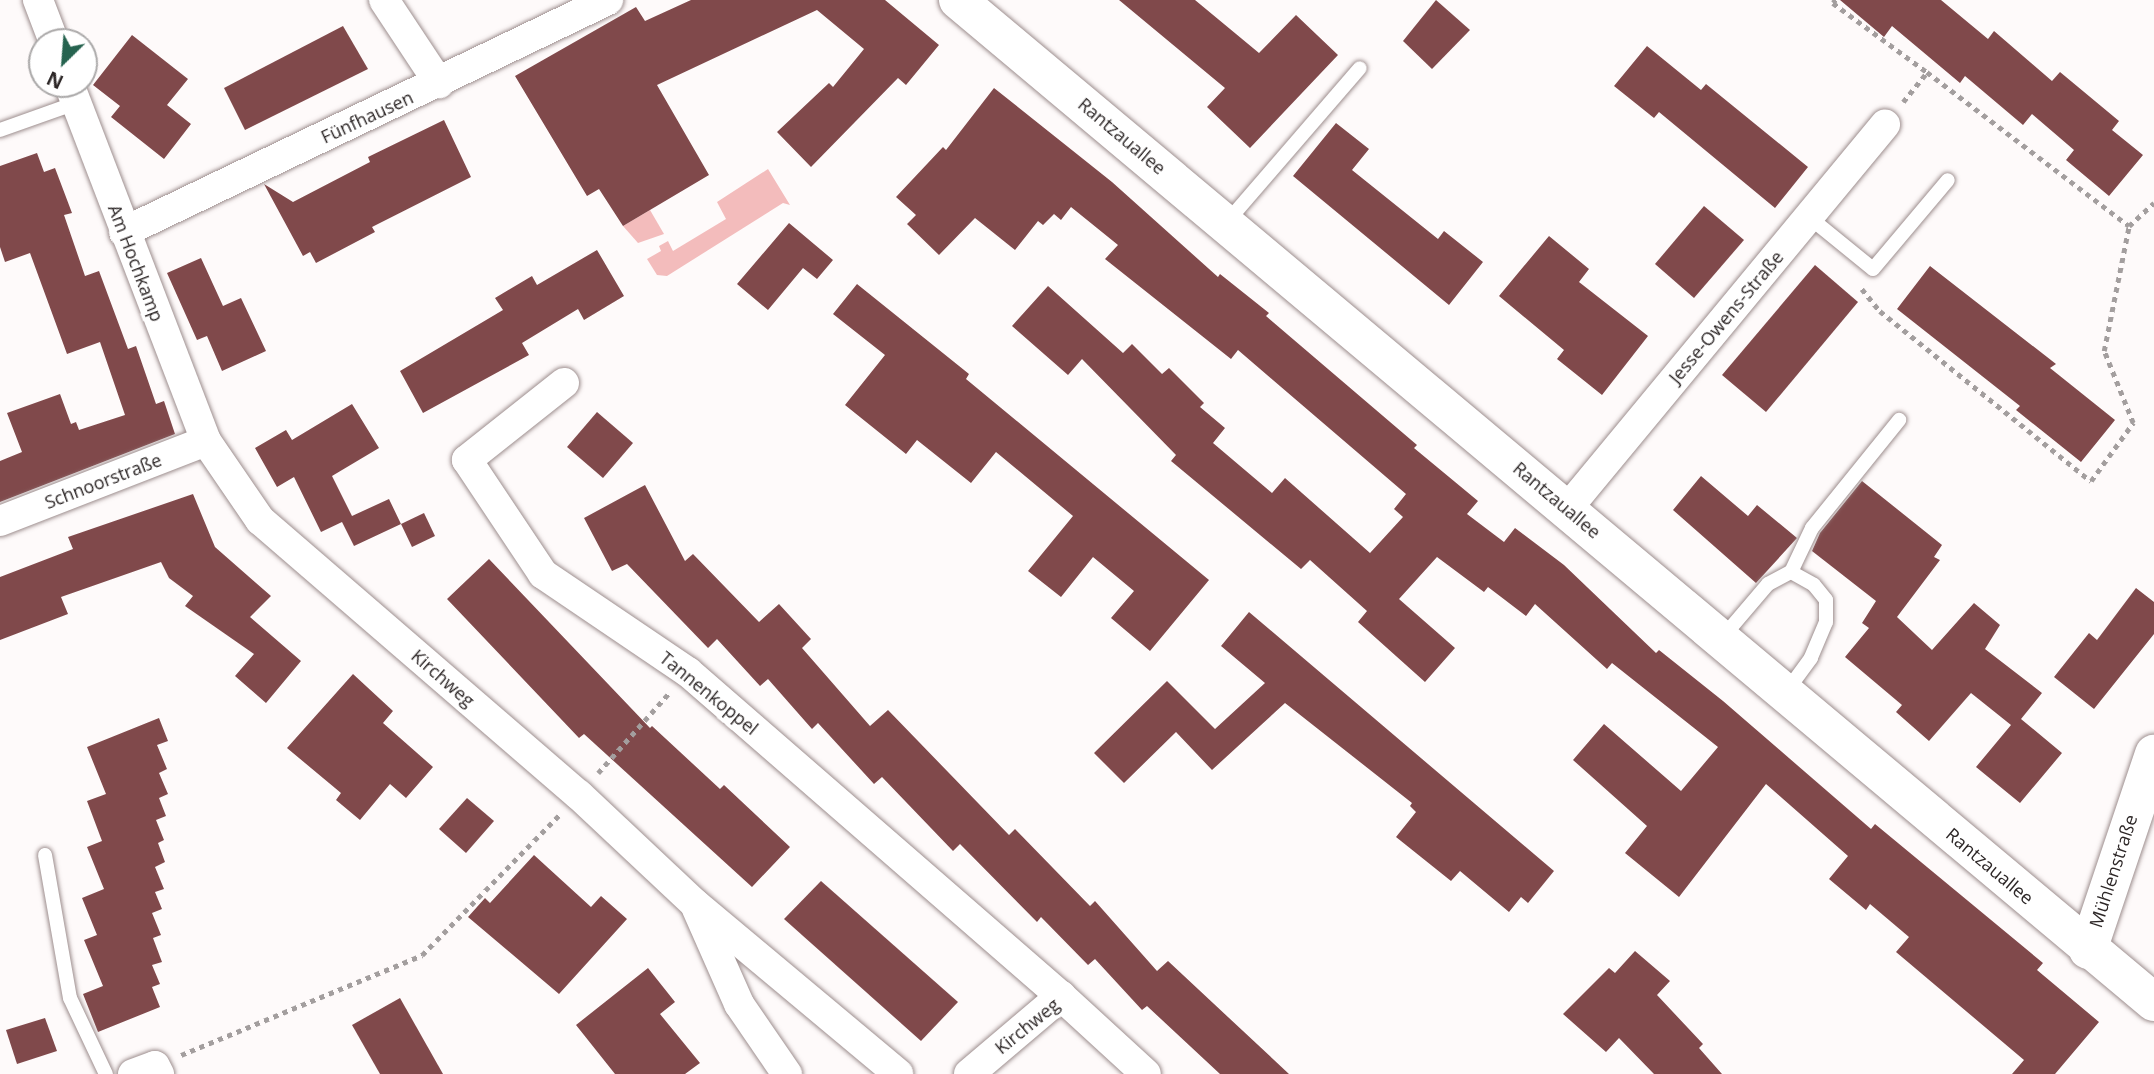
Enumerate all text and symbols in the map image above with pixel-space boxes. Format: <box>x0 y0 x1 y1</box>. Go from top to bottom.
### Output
north arrow <box>28 28 98 98</box>
text: N <box>42 65 67 95</box>
street label: Fünfhausen <box>317 86 417 148</box>
street label: Rantzauallee <box>1074 93 1170 179</box>
street label: Am Hochkamp <box>104 201 168 325</box>
street label: Jesse-Owens-Straße <box>1664 246 1788 388</box>
street label: Schnoorstraße <box>42 449 164 513</box>
street label: Rantzauallee <box>1509 457 1605 543</box>
street label: Kirchweg <box>407 645 479 711</box>
street label: Tannenkoppel <box>656 647 762 739</box>
street label: Mühlenstraße <box>2085 812 2141 930</box>
street label: Rantzauallee <box>1942 823 2038 909</box>
street label: Kirchweg <box>991 994 1063 1058</box>

